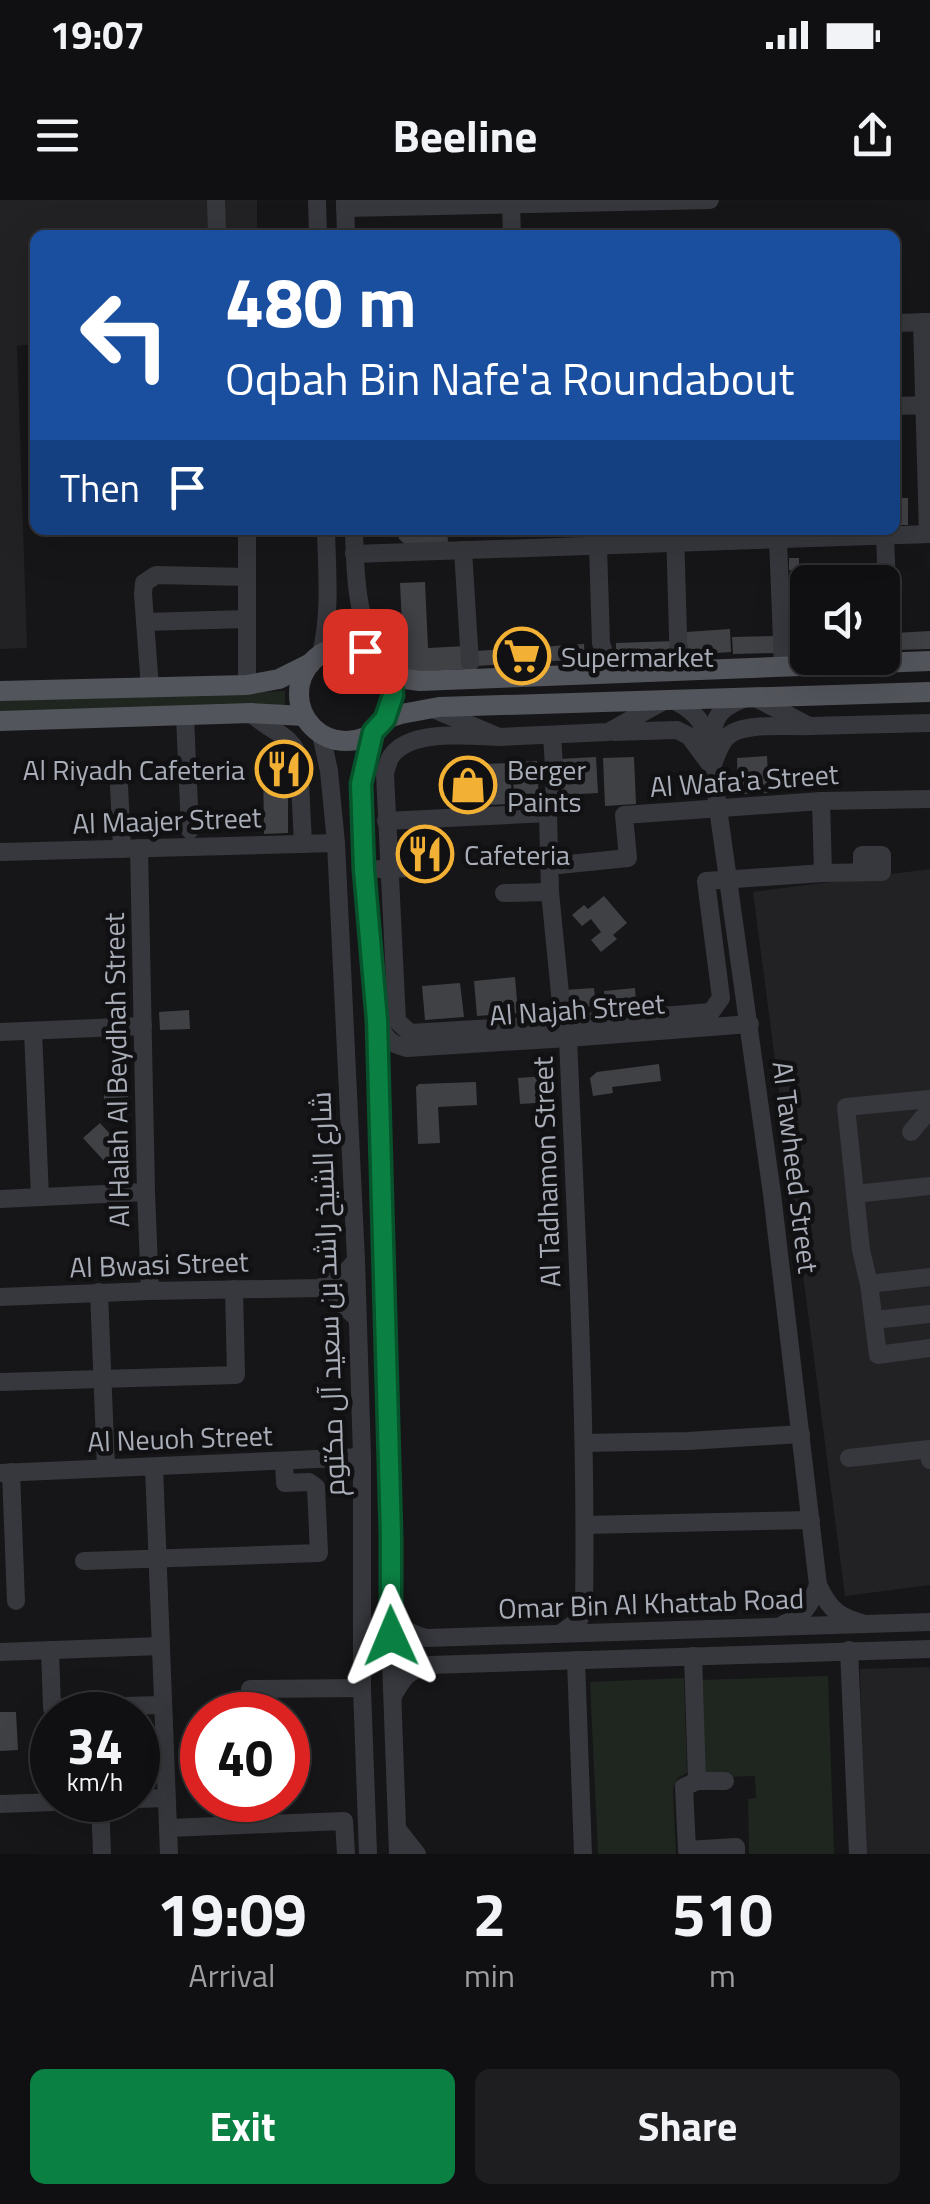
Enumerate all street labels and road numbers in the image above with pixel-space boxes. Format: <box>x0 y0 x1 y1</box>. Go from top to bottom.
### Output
street label: Al Wafa'a Street <box>648 752 840 808</box>
street label: Al Maajer Street <box>72 795 262 845</box>
street label: Al Halah Al Beydhah Street <box>92 912 140 1228</box>
street label: Al Najah Street <box>488 981 666 1037</box>
street label: Al Tadhamon Street <box>520 1056 572 1288</box>
street label: Al Tawheed Street <box>762 1058 830 1276</box>
street label: شارع الشيخ راشد بن سعيد آل مكتوم <box>298 1091 356 1497</box>
street label: Al Bwasi Street <box>69 1239 249 1289</box>
street label: Al Neuoh Street <box>87 1413 274 1463</box>
street label: Omar Bin Al Khattab Road <box>497 1576 805 1630</box>

